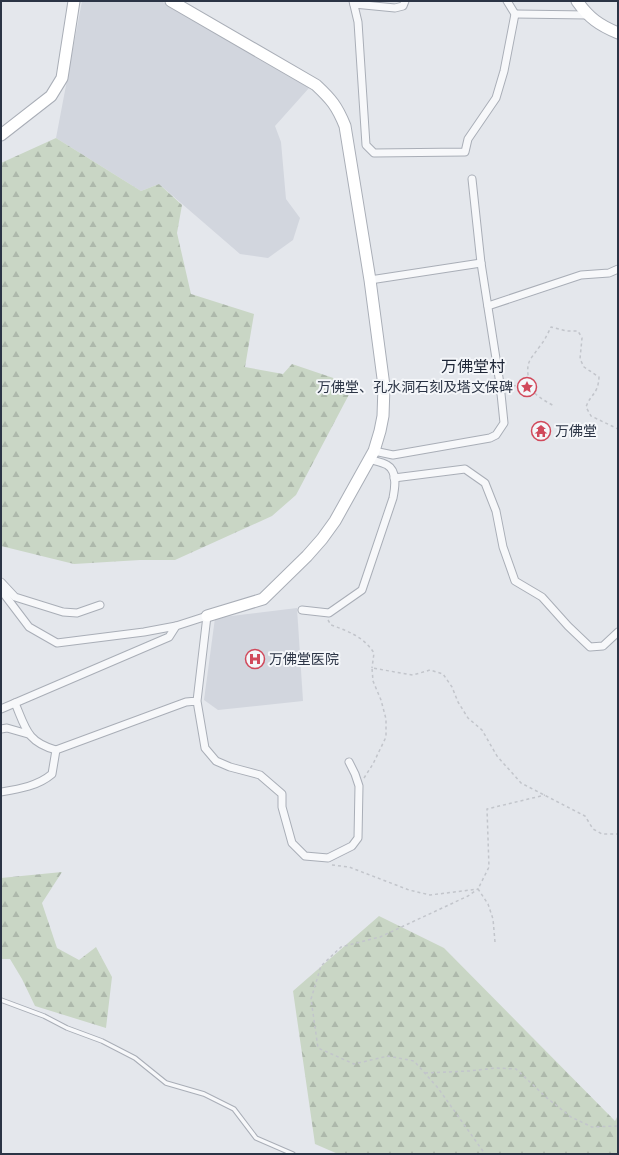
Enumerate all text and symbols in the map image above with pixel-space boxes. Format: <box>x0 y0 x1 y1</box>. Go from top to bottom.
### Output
district label: 万佛堂村 <box>441 355 505 377</box>
place icon: 万佛堂、孔水洞石刻及塔文保碑 <box>516 376 538 398</box>
place label: 万佛堂、孔水洞石刻及塔文保碑 <box>317 378 513 396</box>
temple icon: 万佛堂 <box>530 420 552 442</box>
place label: 万佛堂 <box>555 422 597 440</box>
hospital icon: 万佛堂医院 <box>244 648 266 670</box>
place label: 万佛堂医院 <box>269 650 339 668</box>

